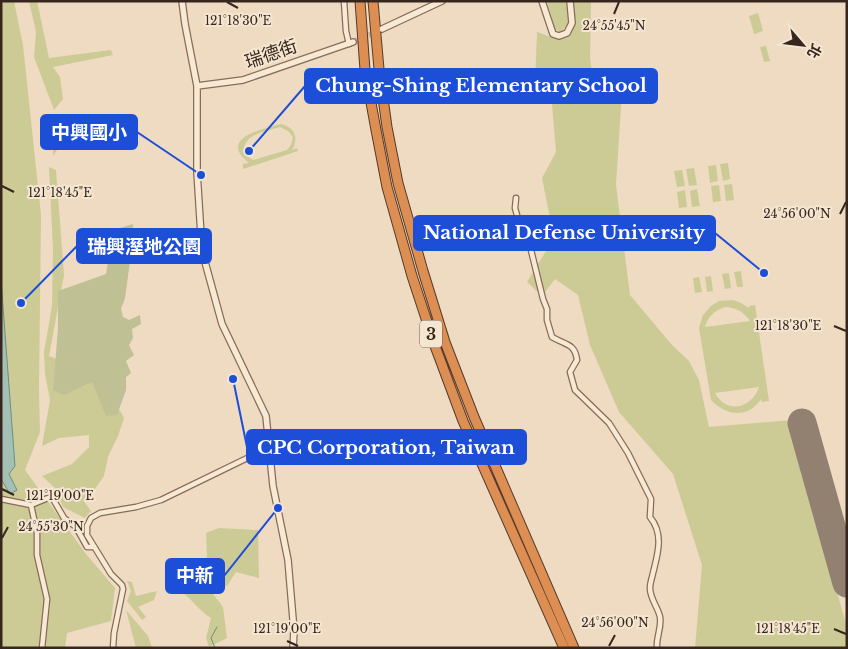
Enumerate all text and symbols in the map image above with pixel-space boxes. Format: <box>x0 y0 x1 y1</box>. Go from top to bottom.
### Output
text: 121°18'30"E <box>205 13 272 28</box>
text: 24°55'45"N <box>583 18 646 33</box>
north arrow <box>778 20 828 70</box>
street label: 瑞德街 <box>242 35 300 73</box>
text: 北 <box>803 41 826 62</box>
callout: Chung-Shing Elementary School <box>305 69 657 103</box>
text: Chung-Shing Elementary School <box>315 74 647 97</box>
callout: 中興國小 <box>41 115 137 149</box>
text: 中興國小 <box>51 121 127 144</box>
text: 121°18'45"E <box>28 185 92 200</box>
text: 24°56'00"N <box>763 206 831 221</box>
callout: National Defense University <box>414 216 715 250</box>
text: National Defense University <box>423 221 706 244</box>
callout: 瑞興溼地公園 <box>77 229 211 263</box>
text: 瑞興溼地公園 <box>87 235 201 258</box>
text: 121°18'30"E <box>755 318 822 333</box>
road number: 3 <box>420 320 442 348</box>
callout: CPC Corporation, Taiwan <box>247 430 526 464</box>
text: CPC Corporation, Taiwan <box>257 436 515 459</box>
text: 121°19'00"E <box>26 488 94 503</box>
text: 24°55'30"N <box>18 519 84 534</box>
callout: 中新 <box>166 559 224 593</box>
text: 中新 <box>176 564 214 587</box>
text: 24°56'00"N <box>581 615 649 630</box>
text: 121°19'00"E <box>253 621 321 636</box>
text: 121°18'45"E <box>756 621 820 636</box>

